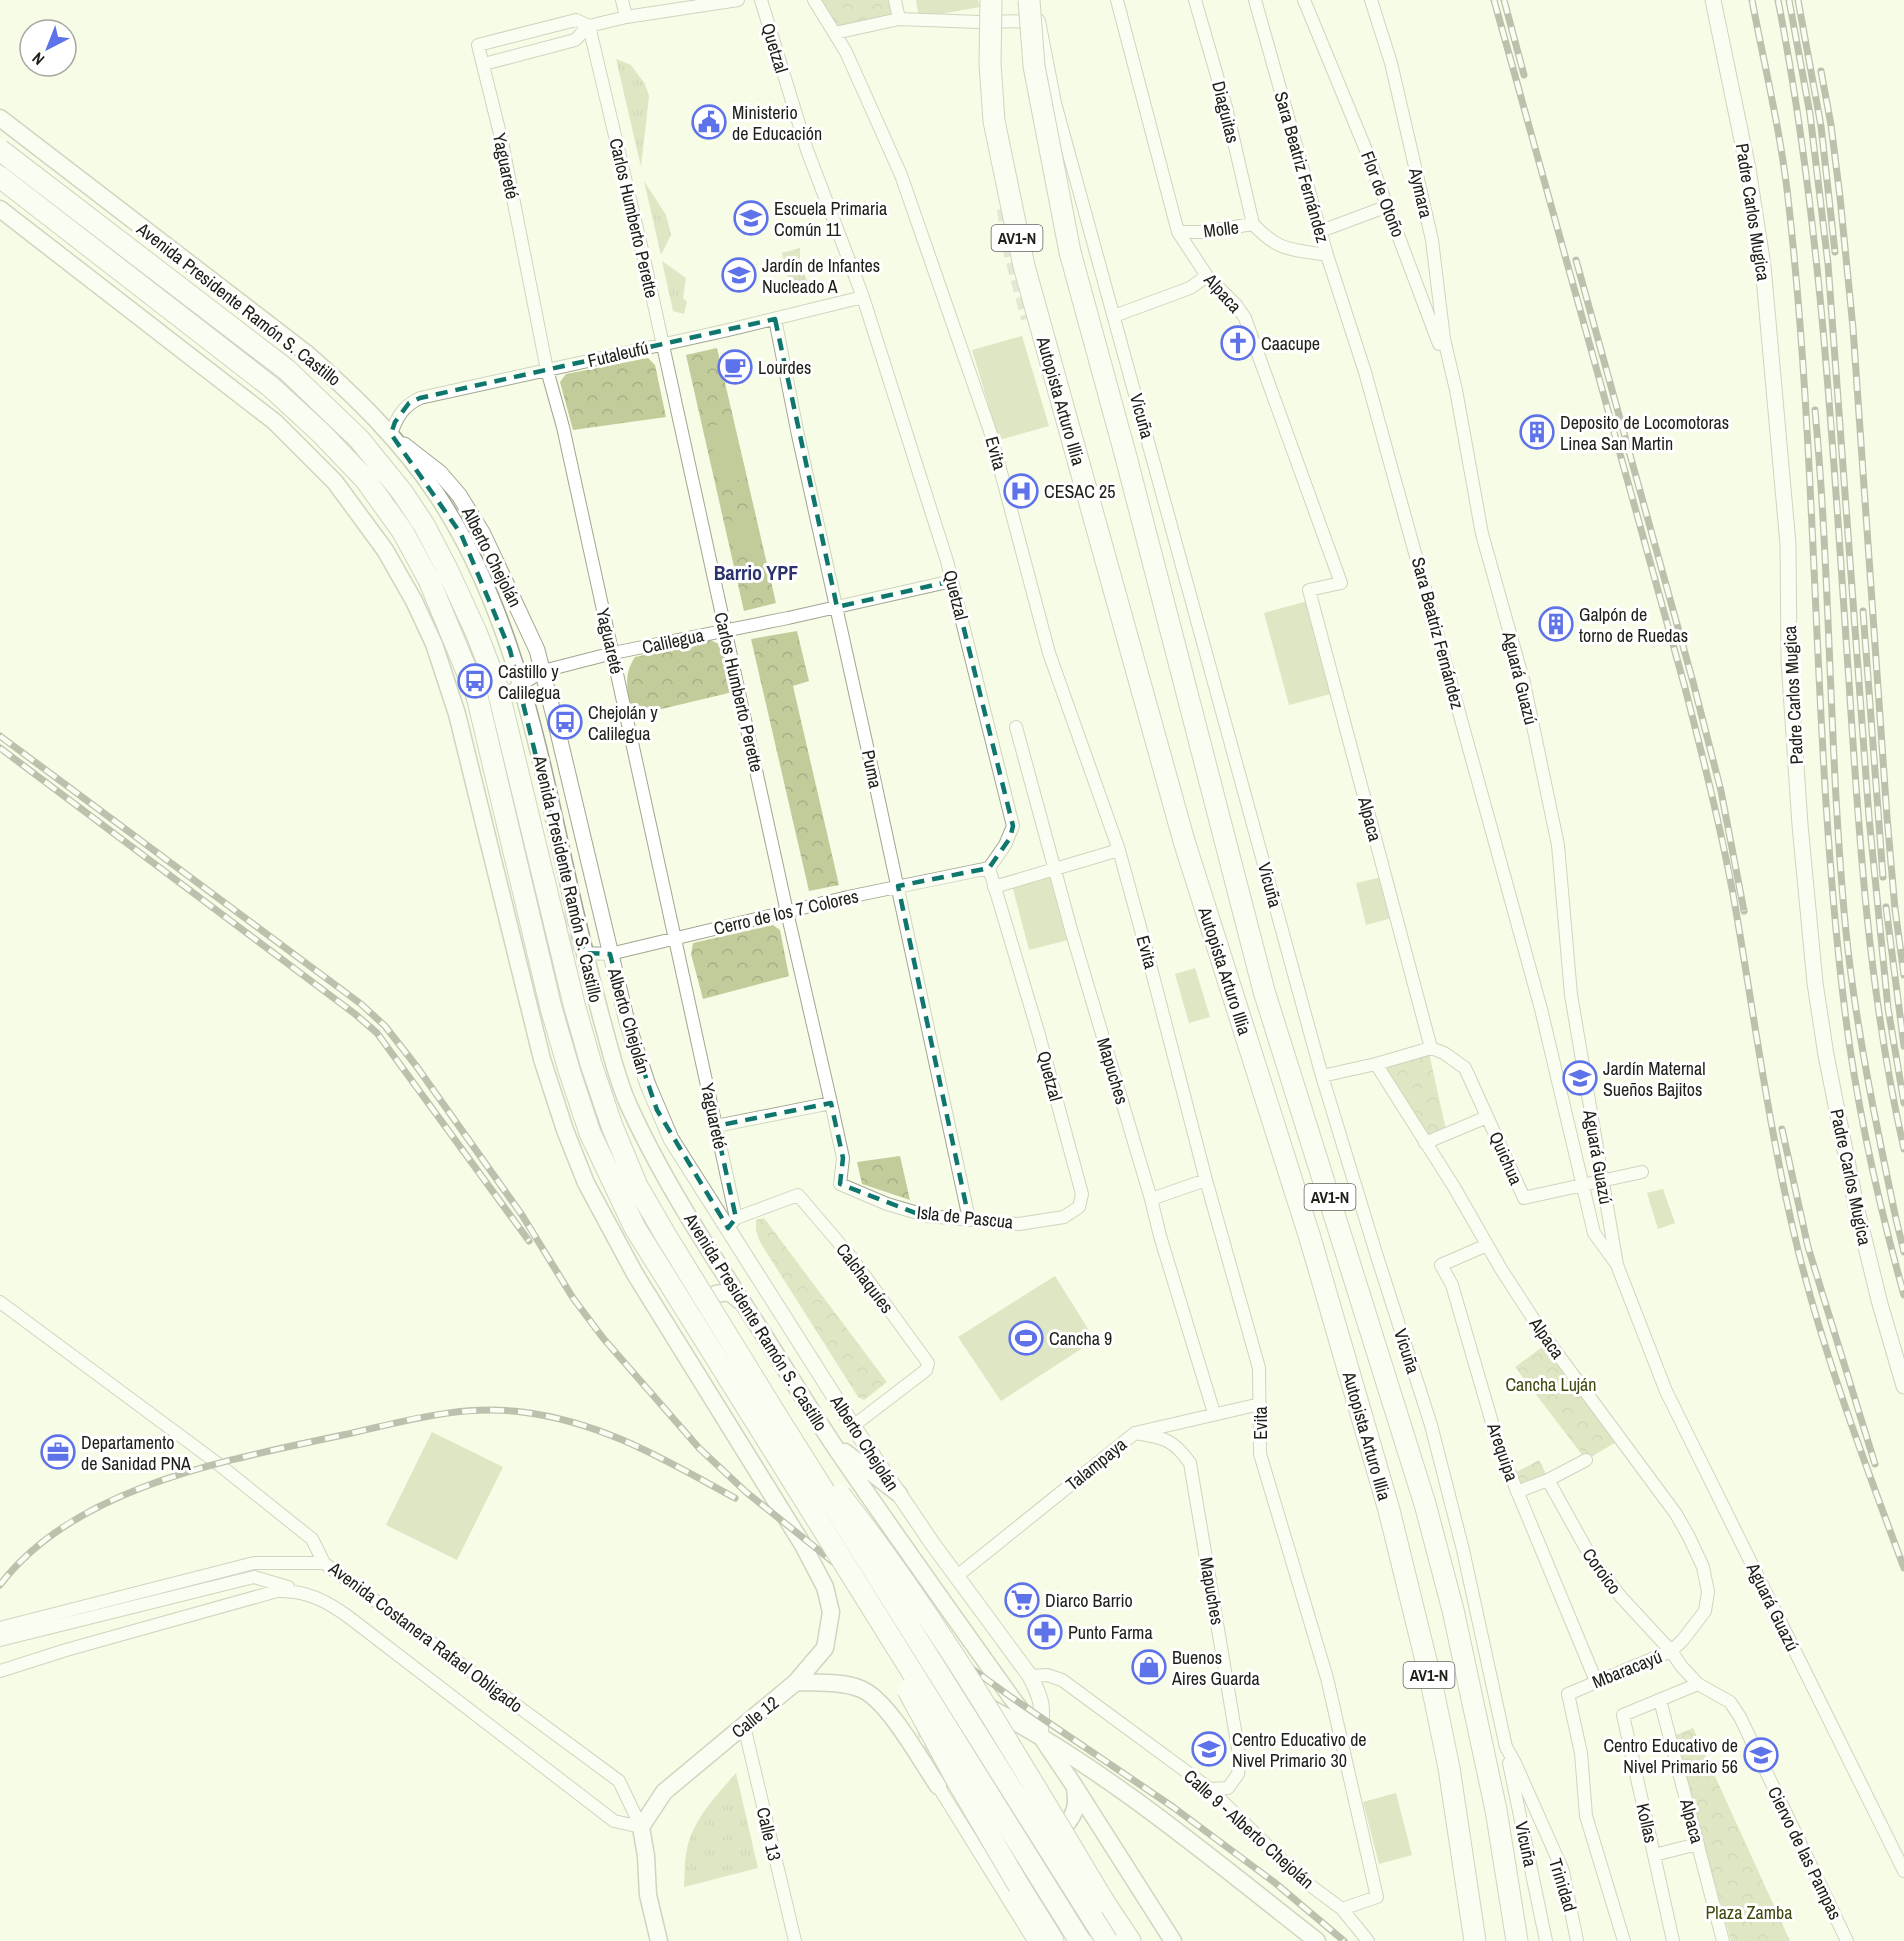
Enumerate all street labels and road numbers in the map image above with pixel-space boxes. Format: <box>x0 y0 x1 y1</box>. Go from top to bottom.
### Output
street label: Quetzal <box>756 20 794 76</box>
street label: Diaguitas <box>1206 78 1246 146</box>
street label: Sara Beatriz Fernández <box>1268 89 1336 245</box>
street label: Yaguareté <box>487 131 525 201</box>
street label: Carlos Humberto Perette <box>603 136 665 300</box>
street label: Padre Carlos Mugica <box>1730 142 1776 282</box>
street label: Flor de Otoño <box>1355 147 1411 241</box>
street label: Aymara <box>1403 165 1439 220</box>
street label: Molle <box>1202 214 1240 244</box>
street label: Avenida Presidente Ramón S. Castillo <box>131 216 346 392</box>
road number: AV1-N <box>992 225 1042 251</box>
street label: Alpaca <box>1198 267 1247 318</box>
street label: Autopista Arturo Illia <box>1030 333 1091 468</box>
street label: Futaleufú <box>585 335 651 373</box>
street label: Vicuña <box>1124 391 1160 441</box>
street label: Evita <box>980 434 1012 472</box>
street label: Alberto Chejolán <box>456 502 528 611</box>
street label: Sara Beatriz Fernández <box>1406 554 1470 712</box>
street label: Quetzal <box>938 567 974 623</box>
street label: Yaguareté <box>590 606 630 676</box>
street label: Carlos Humberto Perette <box>708 610 770 774</box>
street label: Calilegua <box>640 622 706 660</box>
street label: Padre Carlos Mugica <box>1777 625 1809 765</box>
street label: Aguará Guazú <box>1496 628 1544 727</box>
street label: Puma <box>856 748 888 790</box>
street label: Avenida Presidente Ramón S. Castillo <box>527 752 609 1005</box>
street label: Alpaca <box>1352 793 1388 844</box>
street label: Vicuña <box>1252 860 1288 910</box>
street label: Cerro de los 7 Colores <box>711 883 861 941</box>
street label: Autopista Arturo Illia <box>1192 903 1257 1038</box>
street label: Evita <box>1131 933 1163 971</box>
street label: Alberto Chejolán <box>602 964 656 1077</box>
street label: Mapuches <box>1091 1035 1135 1107</box>
street label: Quetzal <box>1031 1048 1069 1104</box>
street label: Yaguareté <box>695 1081 733 1151</box>
street label: Aguará Guazú <box>1577 1107 1619 1206</box>
street label: Padre Carlos Mugica <box>1824 1107 1878 1247</box>
street label: Quichua <box>1483 1127 1529 1189</box>
road number: AV1-N <box>1304 1184 1356 1210</box>
street label: Isla de Pascua <box>916 1200 1014 1234</box>
street label: Avenida Presidente Ramón S. Castillo <box>678 1207 833 1436</box>
street label: Calchaquíes <box>830 1238 900 1318</box>
street label: Alpaca <box>1523 1312 1570 1364</box>
street label: Vicuña <box>1388 1325 1426 1377</box>
street label: Autopista Arturo Illia <box>1336 1368 1397 1503</box>
street label: Alberto Chejolán <box>824 1390 905 1496</box>
street label: Evita <box>1248 1406 1273 1440</box>
street label: Arequipa <box>1481 1419 1525 1484</box>
street label: Talampaya <box>1060 1432 1132 1496</box>
street label: Coroico <box>1577 1543 1627 1599</box>
street label: Avenida Costanera Rafael Obligado <box>323 1555 528 1718</box>
street label: Mapuches <box>1194 1555 1230 1627</box>
street label: Aguará Guazú <box>1740 1558 1805 1655</box>
street label: Mbaracayú <box>1588 1644 1666 1694</box>
road number: AV1-N <box>1404 1662 1454 1688</box>
street label: Calle 12 <box>726 1690 784 1744</box>
street label: Calle 9 - Alberto Chejolán <box>1178 1764 1320 1894</box>
street label: Ciervo de las Pampas <box>1762 1782 1848 1924</box>
street label: Alpaca <box>1674 1795 1710 1846</box>
street label: Kollas <box>1630 1801 1664 1845</box>
street label: Calle 13 <box>751 1805 787 1863</box>
street label: Vicuña <box>1509 1819 1543 1869</box>
street label: Trinidad <box>1543 1855 1583 1915</box>

